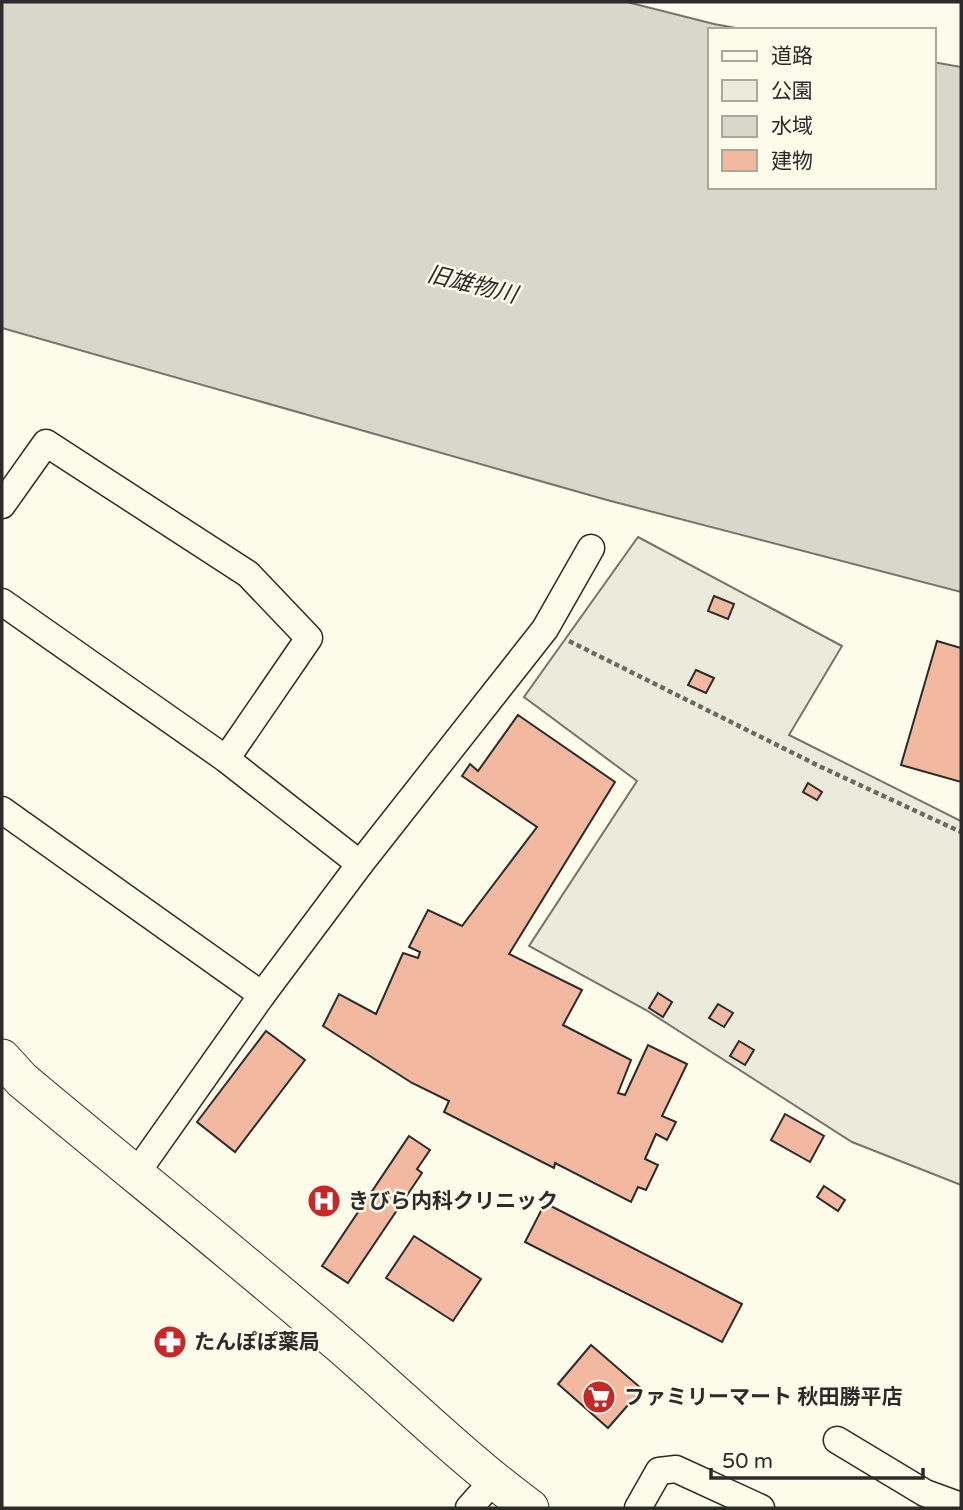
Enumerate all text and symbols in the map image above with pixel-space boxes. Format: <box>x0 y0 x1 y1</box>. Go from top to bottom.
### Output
legend <box>708 28 935 189</box>
text: 道路 <box>771 44 813 69</box>
text: 公園 <box>771 79 813 104</box>
text: 水域 <box>771 114 813 139</box>
text: 建物 <box>771 149 813 174</box>
water label: 旧雄物川 <box>424 260 523 310</box>
hospital icon: きびら内科クリニック <box>305 1182 343 1220</box>
place label: きびら内科クリニック <box>348 1189 558 1214</box>
pharmacy icon: たんぽぽ薬局 <box>151 1323 189 1361</box>
place label: たんぽぽ薬局 <box>194 1330 320 1355</box>
supermarket icon: ファミリーマート 秋田勝平店 <box>580 1378 618 1416</box>
place label: ファミリーマート 秋田勝平店 <box>624 1385 902 1410</box>
scale bar <box>711 1436 923 1480</box>
text: 50 m <box>722 1449 773 1474</box>

